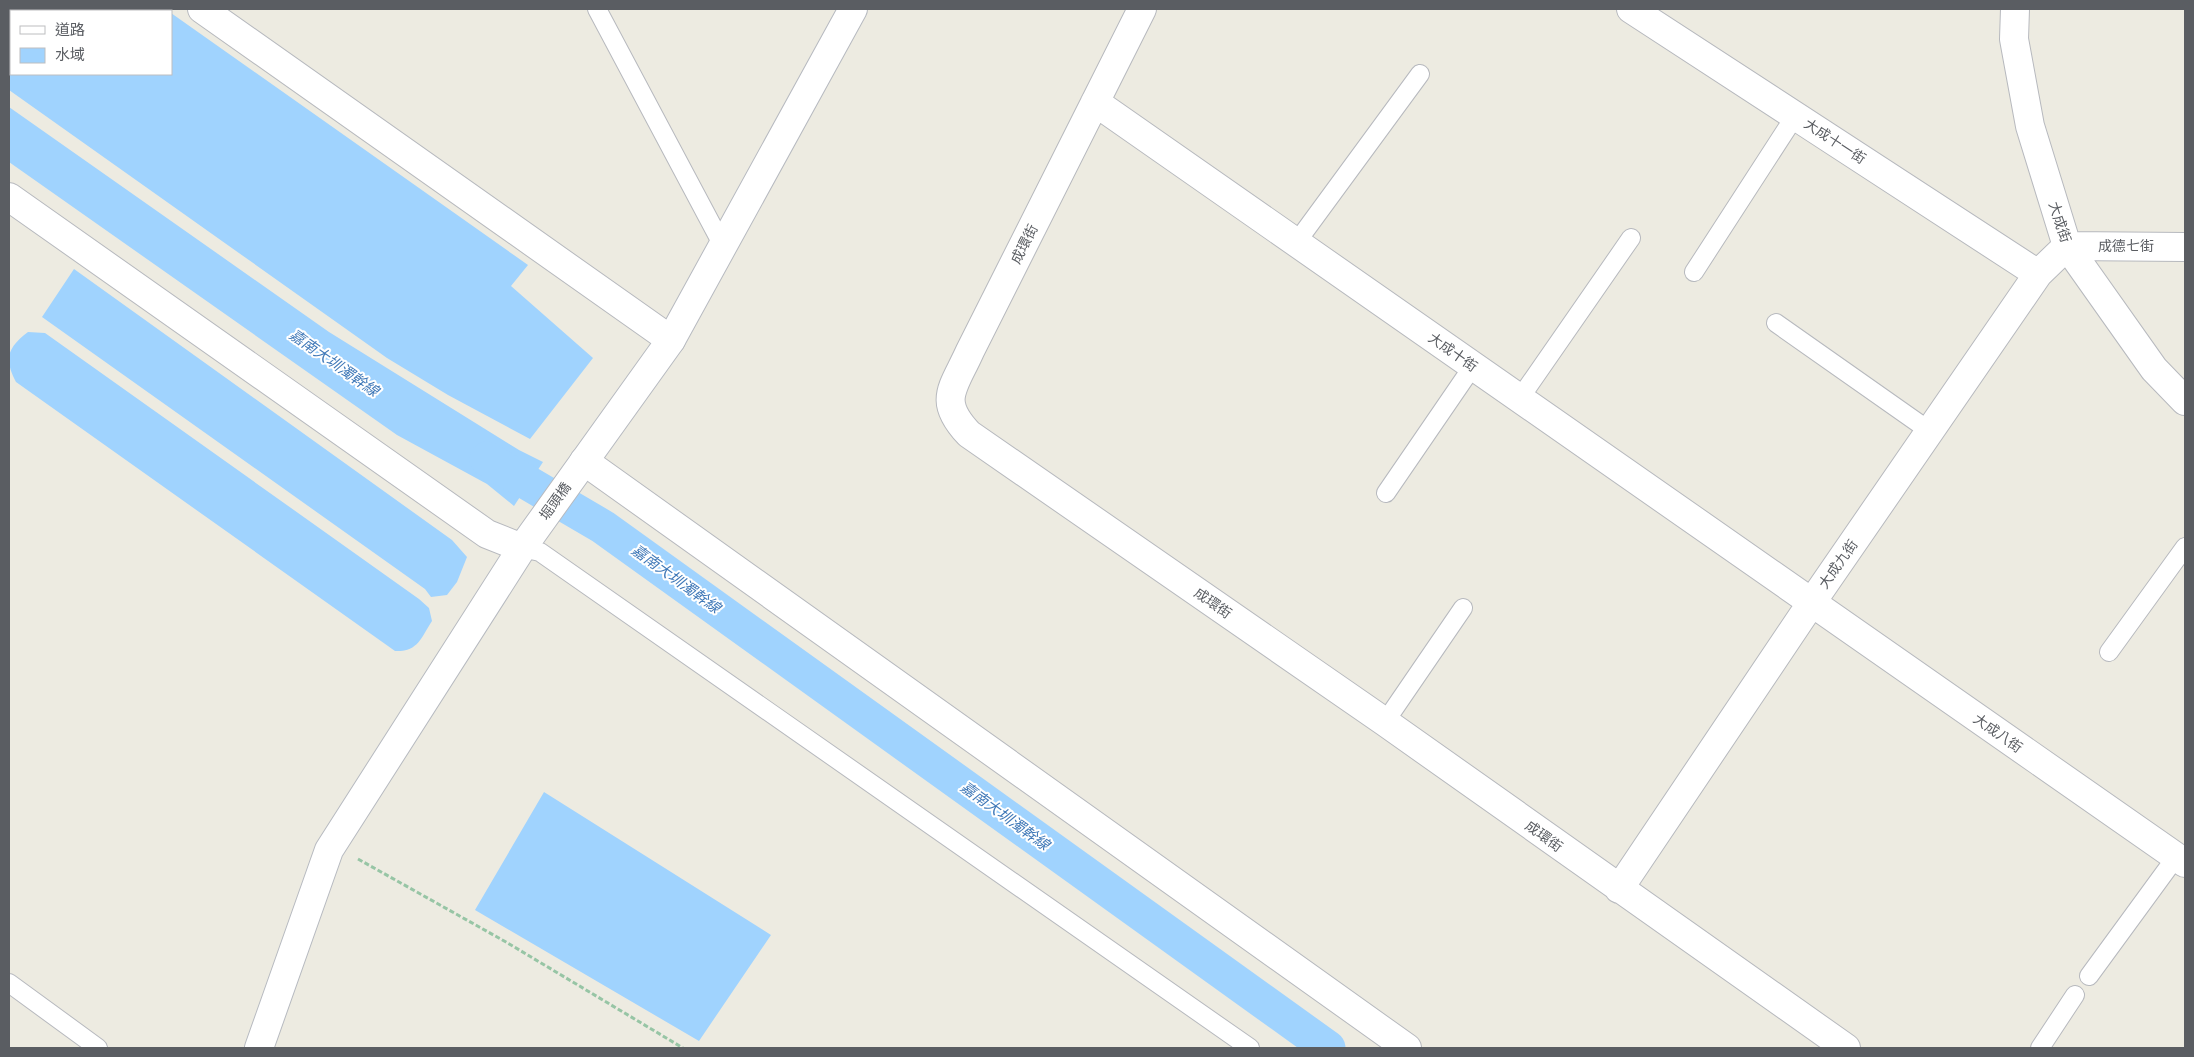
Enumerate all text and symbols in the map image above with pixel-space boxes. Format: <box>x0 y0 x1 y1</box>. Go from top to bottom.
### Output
legend <box>10 10 172 75</box>
text: 道路 <box>55 20 85 39</box>
text: 水域 <box>55 45 85 64</box>
street label: 大成十一街 <box>1801 114 1869 168</box>
street label: 大成街 <box>2045 199 2075 245</box>
street label: 成環街 <box>1006 221 1042 267</box>
street label: 成德七街 <box>2098 237 2154 255</box>
water label: 嘉南大圳濁幹線 <box>286 325 384 402</box>
street label: 大成十街 <box>1425 329 1481 375</box>
street label: 堀頭橋 <box>535 479 575 523</box>
street label: 大成九街 <box>1815 536 1861 592</box>
water label: 嘉南大圳濁幹線 <box>628 540 726 618</box>
street label: 成環街 <box>1191 584 1235 622</box>
street label: 大成八街 <box>1970 710 2026 756</box>
water label: 嘉南大圳濁幹線 <box>957 777 1055 855</box>
street label: 成環街 <box>1522 816 1566 856</box>

